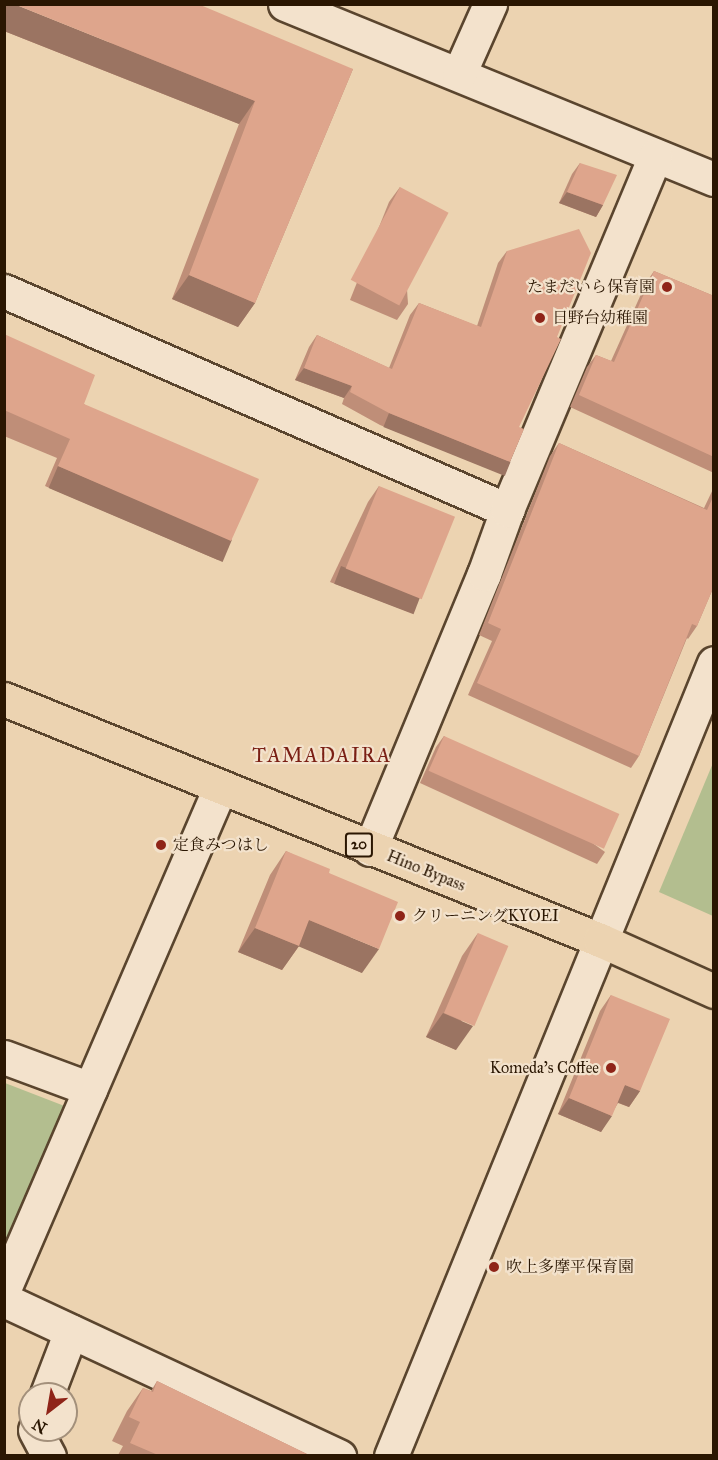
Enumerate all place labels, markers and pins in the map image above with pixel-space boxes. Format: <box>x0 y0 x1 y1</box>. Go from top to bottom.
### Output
place label: たまだいら保育園 <box>527 277 655 297</box>
marker: たまだいら保育園 <box>660 280 674 294</box>
place label: 日野台幼稚園 <box>552 308 648 328</box>
marker: 日野台幼稚園 <box>533 311 547 325</box>
place label: 定食みつはし <box>173 835 269 855</box>
marker: 定食みつはし <box>154 838 168 852</box>
place label: クリーニングKYOEI <box>412 906 559 926</box>
marker: クリーニングKYOEI <box>393 909 407 923</box>
place label: Komeda's Coffee <box>490 1058 599 1078</box>
marker: Komeda's Coffee <box>604 1061 618 1075</box>
place label: 吹上多摩平保育園 <box>506 1257 634 1277</box>
marker: 吹上多摩平保育園 <box>487 1260 501 1274</box>

